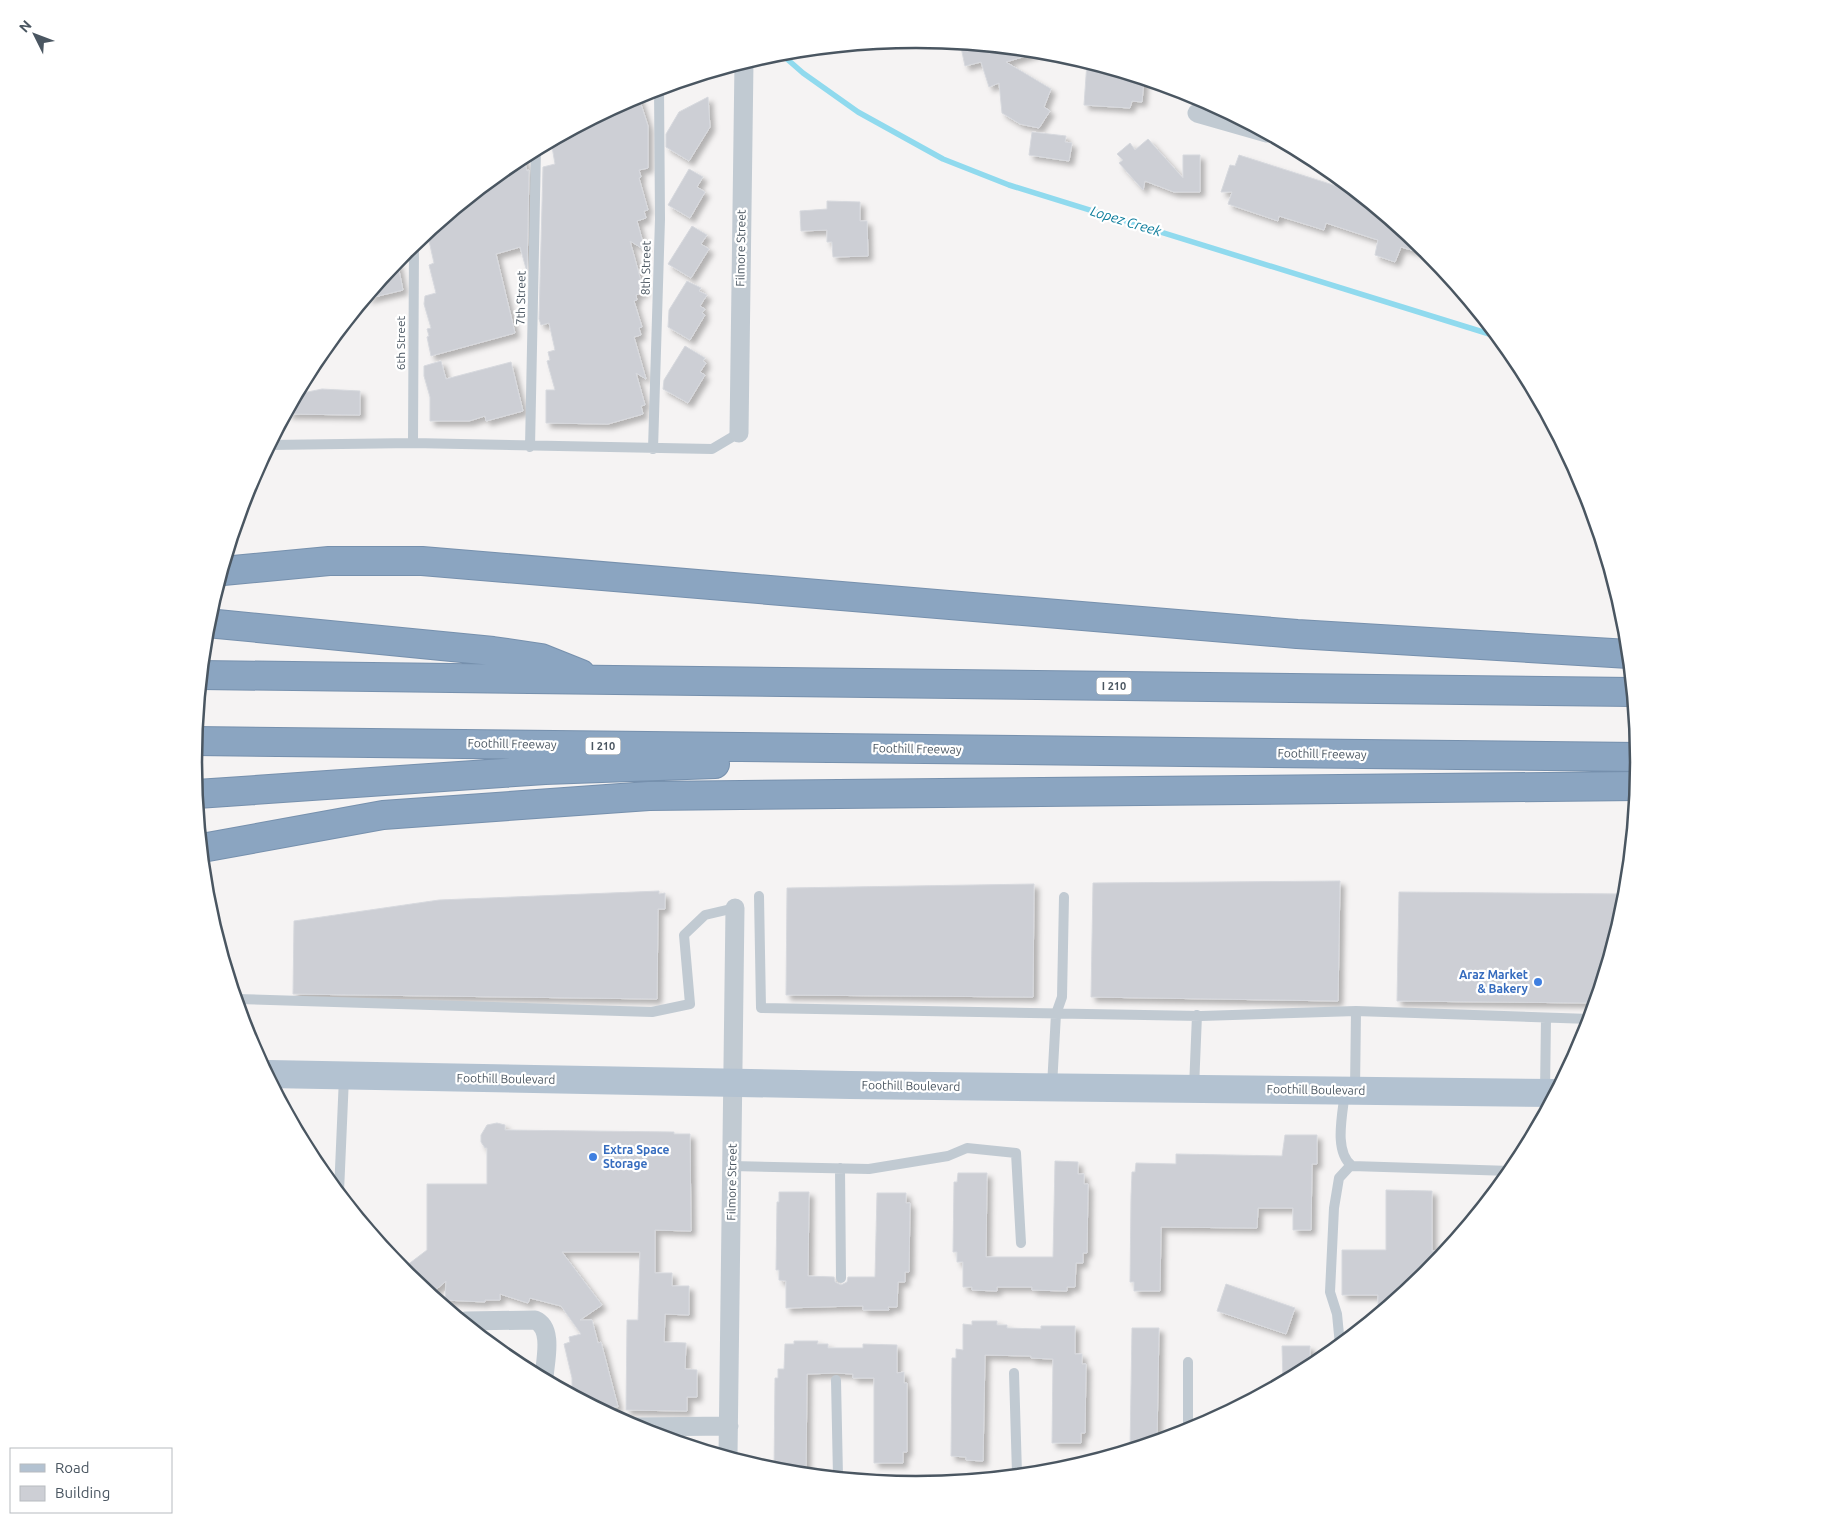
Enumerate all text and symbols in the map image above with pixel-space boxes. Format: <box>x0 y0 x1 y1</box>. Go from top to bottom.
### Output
north arrow <box>10 10 60 60</box>
text: N <box>16 17 35 36</box>
water label: Lopez Creek <box>1089 203 1164 240</box>
street label: Filmore Street <box>733 209 748 287</box>
street label: 8th Street <box>639 240 652 295</box>
street label: 7th Street <box>514 270 527 325</box>
street label: 6th Street <box>394 315 407 370</box>
road number: I 210 <box>1096 678 1132 694</box>
street label: Foothill Freeway <box>467 736 557 751</box>
road number: I 210 <box>586 738 620 754</box>
street label: Foothill Freeway <box>872 741 962 756</box>
street label: Foothill Freeway <box>1277 746 1367 761</box>
place label: Araz Market & Bakery <box>1459 968 1529 995</box>
marker: Araz Market & Bakery <box>1532 976 1544 988</box>
street label: Foothill Boulevard <box>457 1071 555 1086</box>
street label: Foothill Boulevard <box>862 1078 960 1093</box>
street label: Foothill Boulevard <box>1267 1082 1365 1097</box>
place label: Extra Space Storage <box>603 1143 669 1170</box>
street label: Filmore Street <box>724 1143 739 1221</box>
marker: Extra Space Storage <box>587 1151 599 1163</box>
legend <box>10 1448 172 1513</box>
text: Road <box>55 1459 90 1476</box>
text: Building <box>55 1484 110 1501</box>

